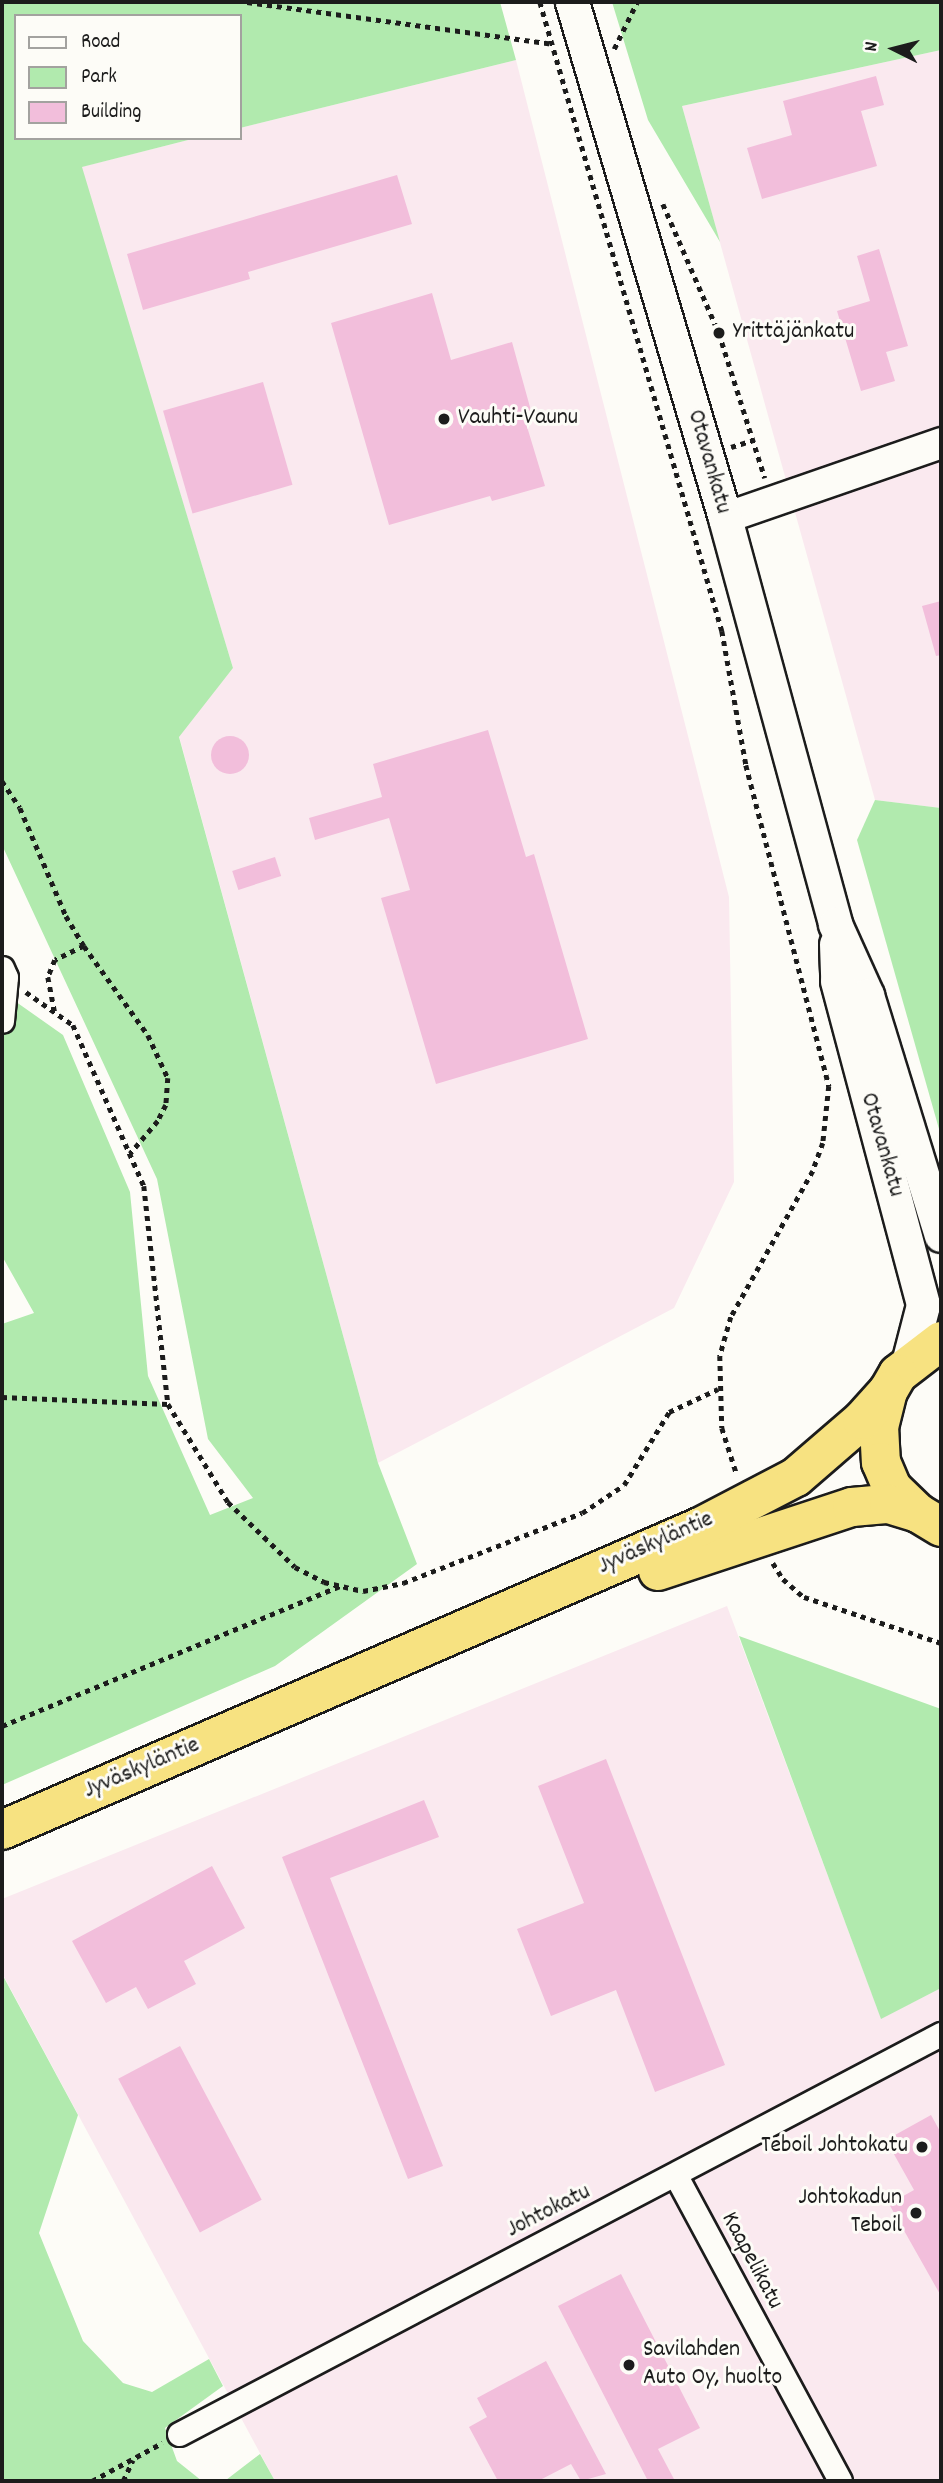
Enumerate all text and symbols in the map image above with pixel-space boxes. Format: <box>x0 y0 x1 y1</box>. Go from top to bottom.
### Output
legend <box>14 14 242 140</box>
north arrow <box>859 14 929 84</box>
text: Road <box>81 28 120 58</box>
text: N <box>859 41 887 53</box>
text: Park <box>81 63 117 93</box>
text: Building <box>81 98 141 128</box>
place label: Yrittäjänkatu <box>733 319 854 347</box>
marker: Yrittäjänkatu <box>711 325 727 341</box>
place label: Vauhti-Vaunu <box>458 405 578 433</box>
street label: Otavankatu <box>679 407 737 517</box>
marker: Vauhti-Vaunu <box>436 411 452 427</box>
street label: Otavankatu <box>852 1090 910 1200</box>
street label: Jyväskyläntie <box>594 1506 718 1582</box>
street label: Jyväskyläntie <box>80 1732 204 1806</box>
place label: Teboil Johtokatu <box>761 2133 908 2161</box>
marker: Teboil Johtokatu <box>914 2139 930 2155</box>
street label: Johtokatu <box>502 2179 596 2245</box>
place label: Johtokadun Teboil <box>798 2185 902 2241</box>
marker: Johtokadun Teboil <box>908 2205 924 2221</box>
street label: Kaapelikatu <box>713 2208 789 2314</box>
place label: Savilahden Auto Oy, huolto <box>643 2337 782 2393</box>
marker: Savilahden Auto Oy, huolto <box>621 2357 637 2373</box>

